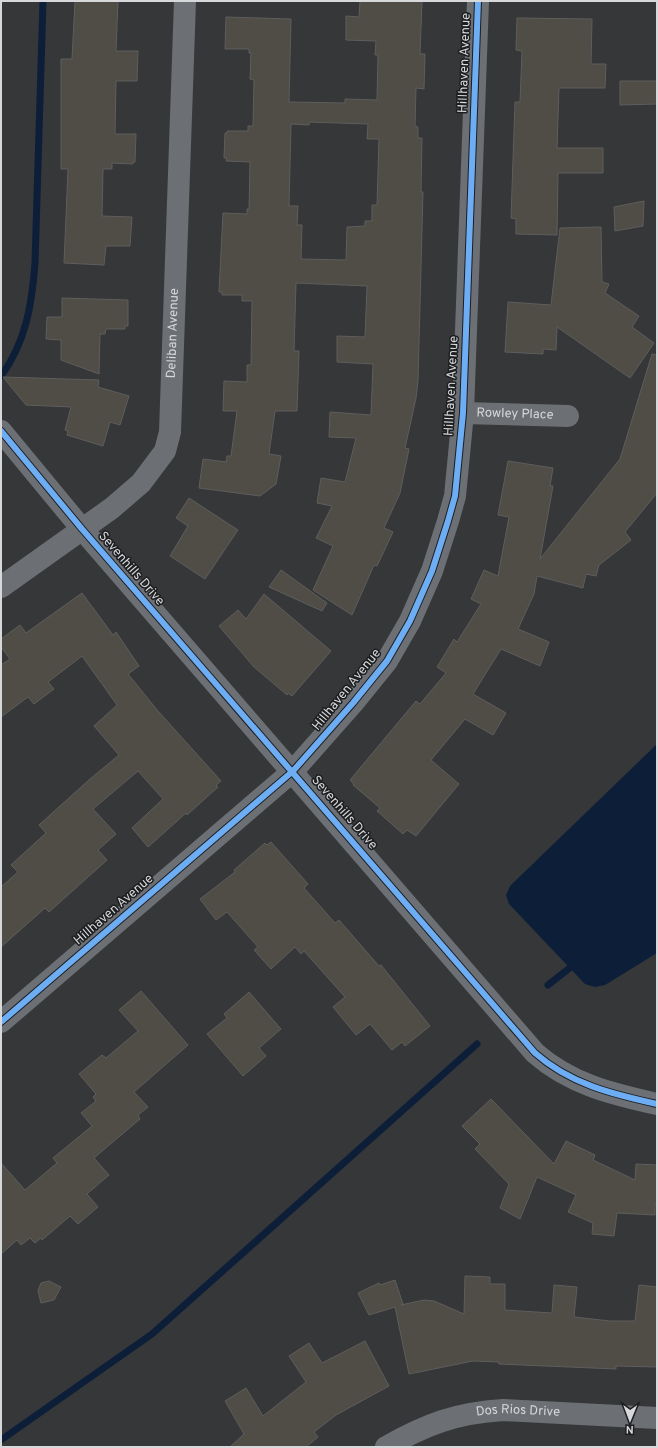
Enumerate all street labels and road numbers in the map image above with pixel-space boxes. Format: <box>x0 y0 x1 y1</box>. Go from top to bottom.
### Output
street label: Hillhaven Avenue <box>455 13 475 113</box>
street label: Deliban Avenue <box>164 288 183 379</box>
street label: Hillhaven Avenue <box>441 335 463 437</box>
street label: Rowley Place <box>476 405 554 424</box>
street label: Sevenhills Drive <box>95 529 167 609</box>
street label: Hillhaven Avenue <box>309 646 385 734</box>
street label: Sevenhills Drive <box>308 773 380 853</box>
street label: Hillhaven Avenue <box>71 871 157 949</box>
street label: Dos Rios Drive <box>475 1402 560 1421</box>

